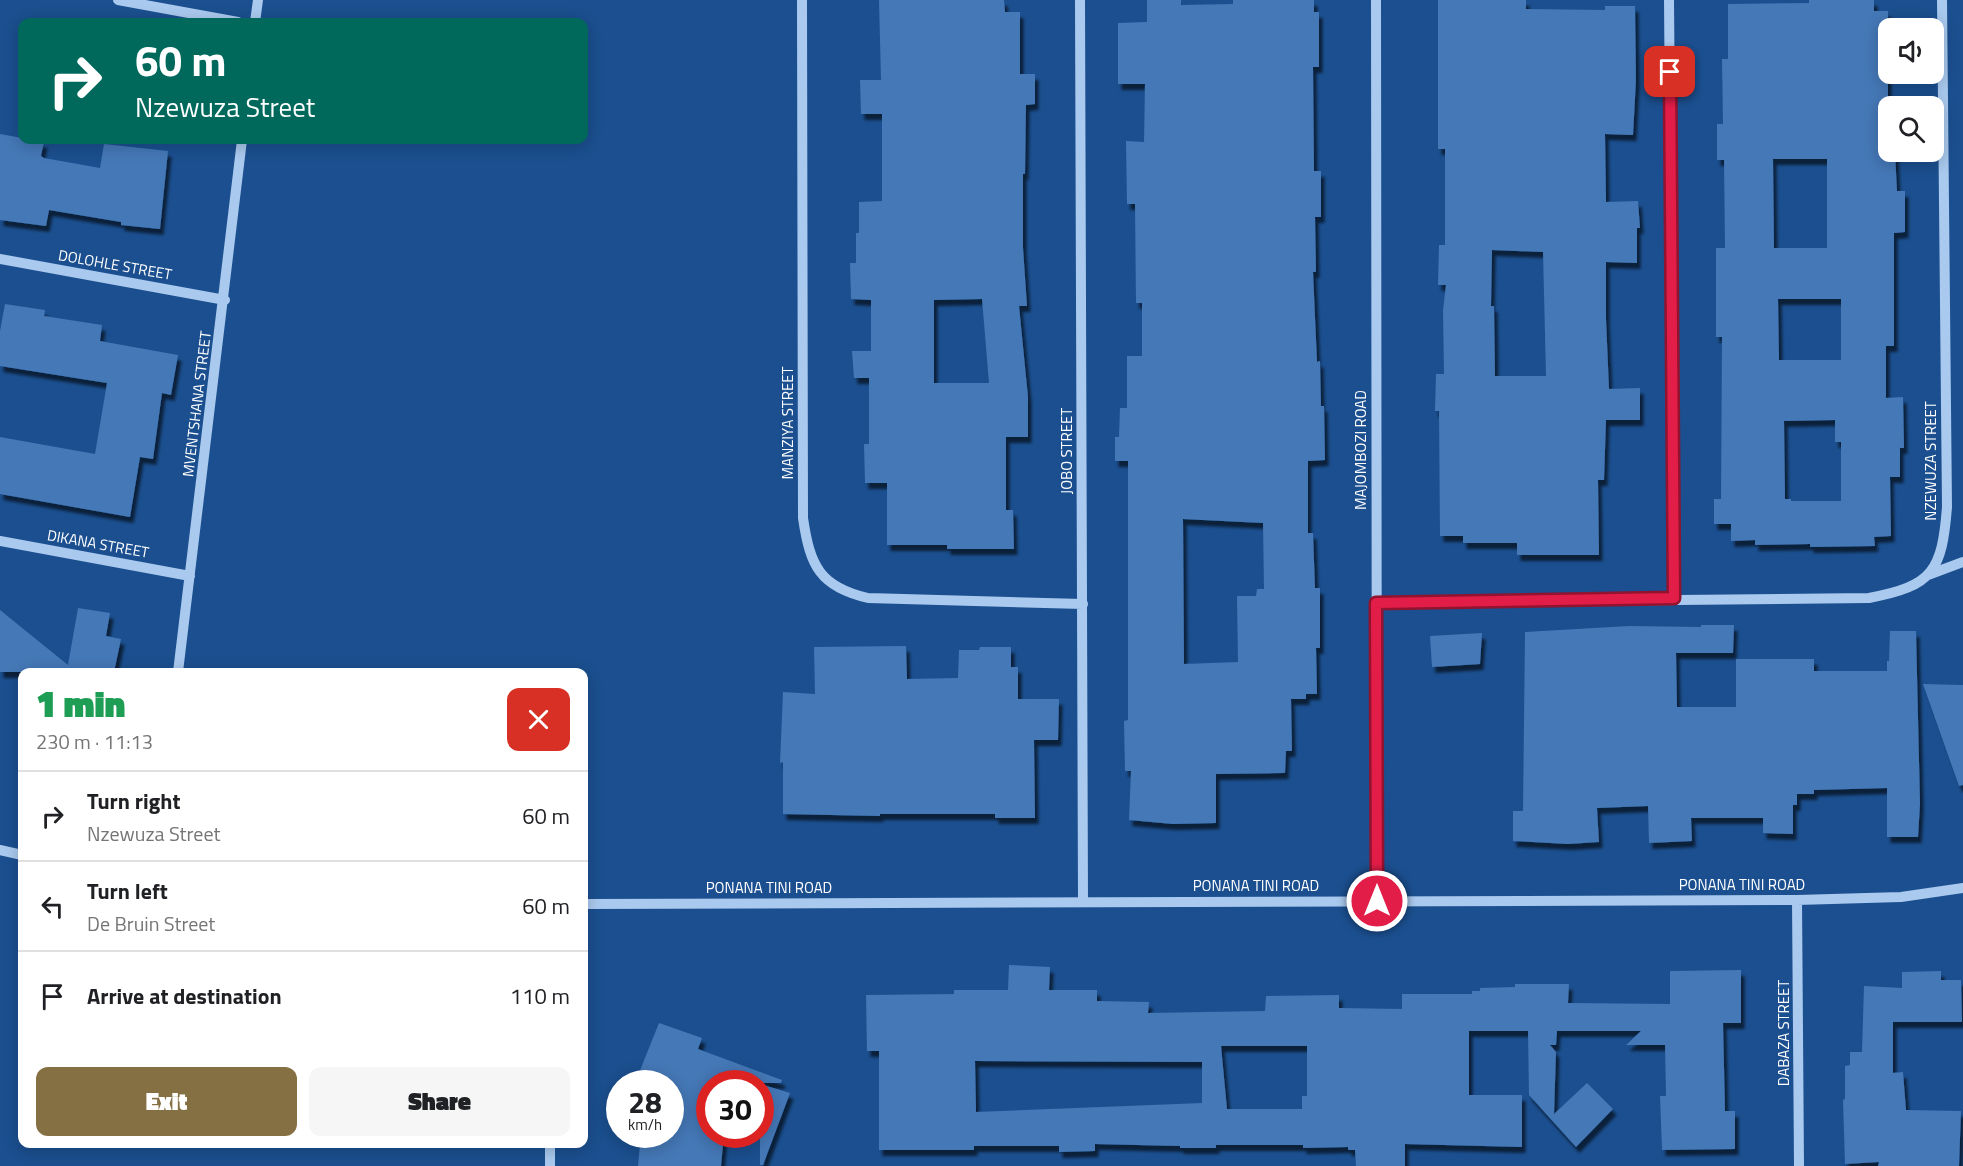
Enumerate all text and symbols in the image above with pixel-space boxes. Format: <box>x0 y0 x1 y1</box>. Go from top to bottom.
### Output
map controls <box>1878 18 1944 162</box>
button: sound <box>1878 18 1944 84</box>
text: 60 m <box>135 28 227 92</box>
icon: right <box>36 42 114 120</box>
pin <box>1644 46 1695 97</box>
icon: arrive <box>1653 55 1686 88</box>
text: Nzewuza Street <box>135 86 315 127</box>
button: search <box>1878 96 1944 162</box>
street label: DOLOHLE STREET <box>56 243 174 286</box>
street label: MVENTSHANA STREET <box>176 329 217 478</box>
street label: MANZIYA STREET <box>776 367 799 479</box>
street label: MAJOMBOZI ROAD <box>1349 390 1372 510</box>
street label: NZEWUZA STREET <box>1919 401 1942 521</box>
street label: JOBO STREET <box>1055 408 1078 494</box>
street label: DIKANA STREET <box>45 523 151 564</box>
text: 1 min <box>36 676 125 731</box>
button: close <box>507 688 570 751</box>
text: 230 m · 11:13 <box>36 726 153 757</box>
text: Turn right <box>87 784 181 818</box>
text: 60 m <box>522 799 570 833</box>
icon: right <box>36 800 69 833</box>
text: Nzewuza Street <box>87 818 221 849</box>
position arrow <box>1345 869 1409 933</box>
street label: PONANA TINI ROAD <box>1679 873 1805 896</box>
text: Turn left <box>87 874 168 908</box>
street label: PONANA TINI ROAD <box>1193 874 1319 897</box>
street label: PONANA TINI ROAD <box>706 876 832 899</box>
text: 60 m <box>522 889 570 923</box>
icon: left <box>36 890 69 923</box>
text: De Bruin Street <box>87 908 215 939</box>
text: Arrive at destination <box>87 979 282 1013</box>
text: 110 m <box>510 979 570 1013</box>
icon: arrive <box>36 980 69 1013</box>
street label: DABAZA STREET <box>1772 980 1795 1086</box>
button: Exit <box>36 1067 297 1136</box>
button: Share <box>309 1067 570 1136</box>
speed limit sign: 30 <box>696 1070 774 1148</box>
text: 28 <box>628 1079 662 1125</box>
text: km/h <box>628 1113 662 1136</box>

